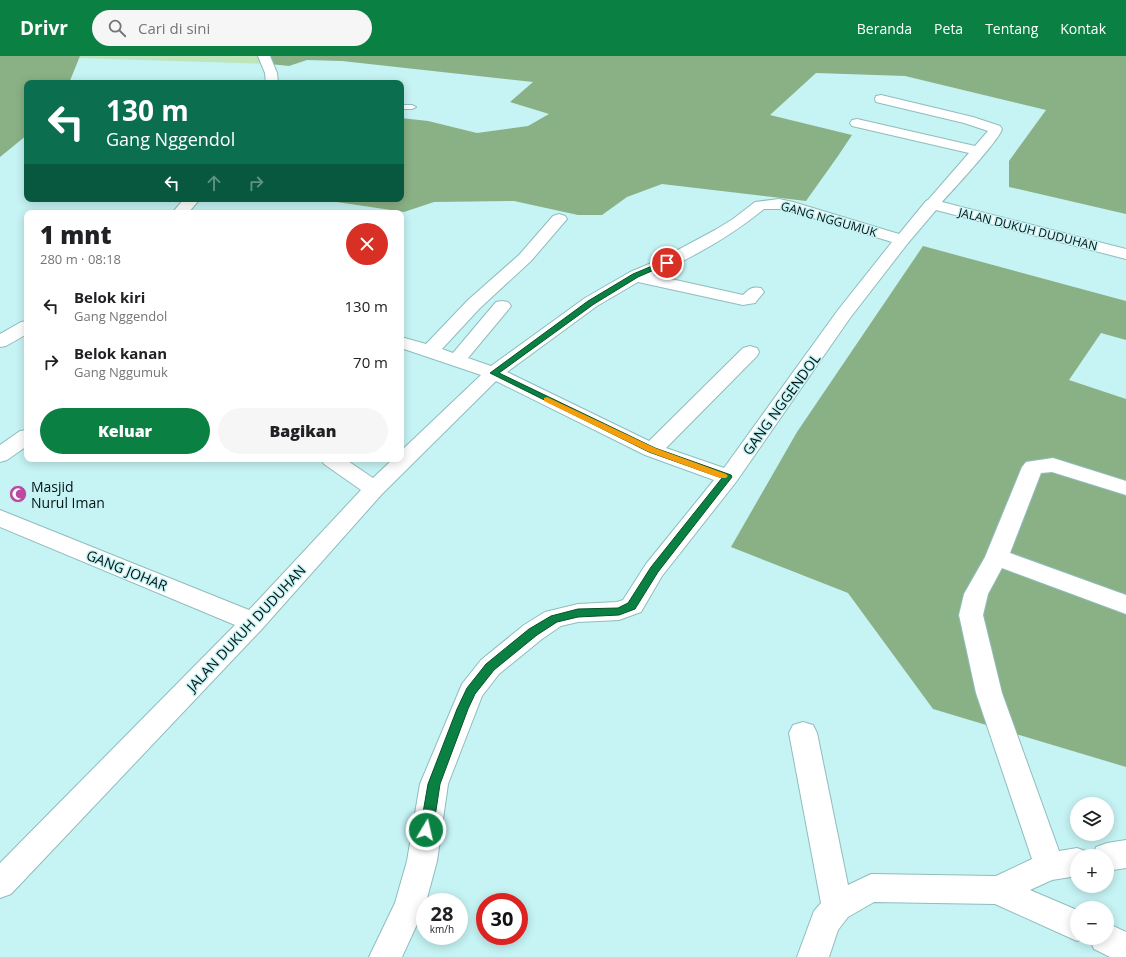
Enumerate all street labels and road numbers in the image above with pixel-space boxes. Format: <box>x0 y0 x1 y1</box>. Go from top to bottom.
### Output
street label: GANG NGGUMUK <box>779 197 880 241</box>
street label: JALAN DUKUH DUDUHAN <box>956 203 1099 255</box>
street label: GANG NGGENDOL <box>738 349 824 459</box>
street label: GANG JOHAR <box>84 545 171 595</box>
street label: JALAN DUKUH DUDUHAN <box>181 561 310 697</box>

